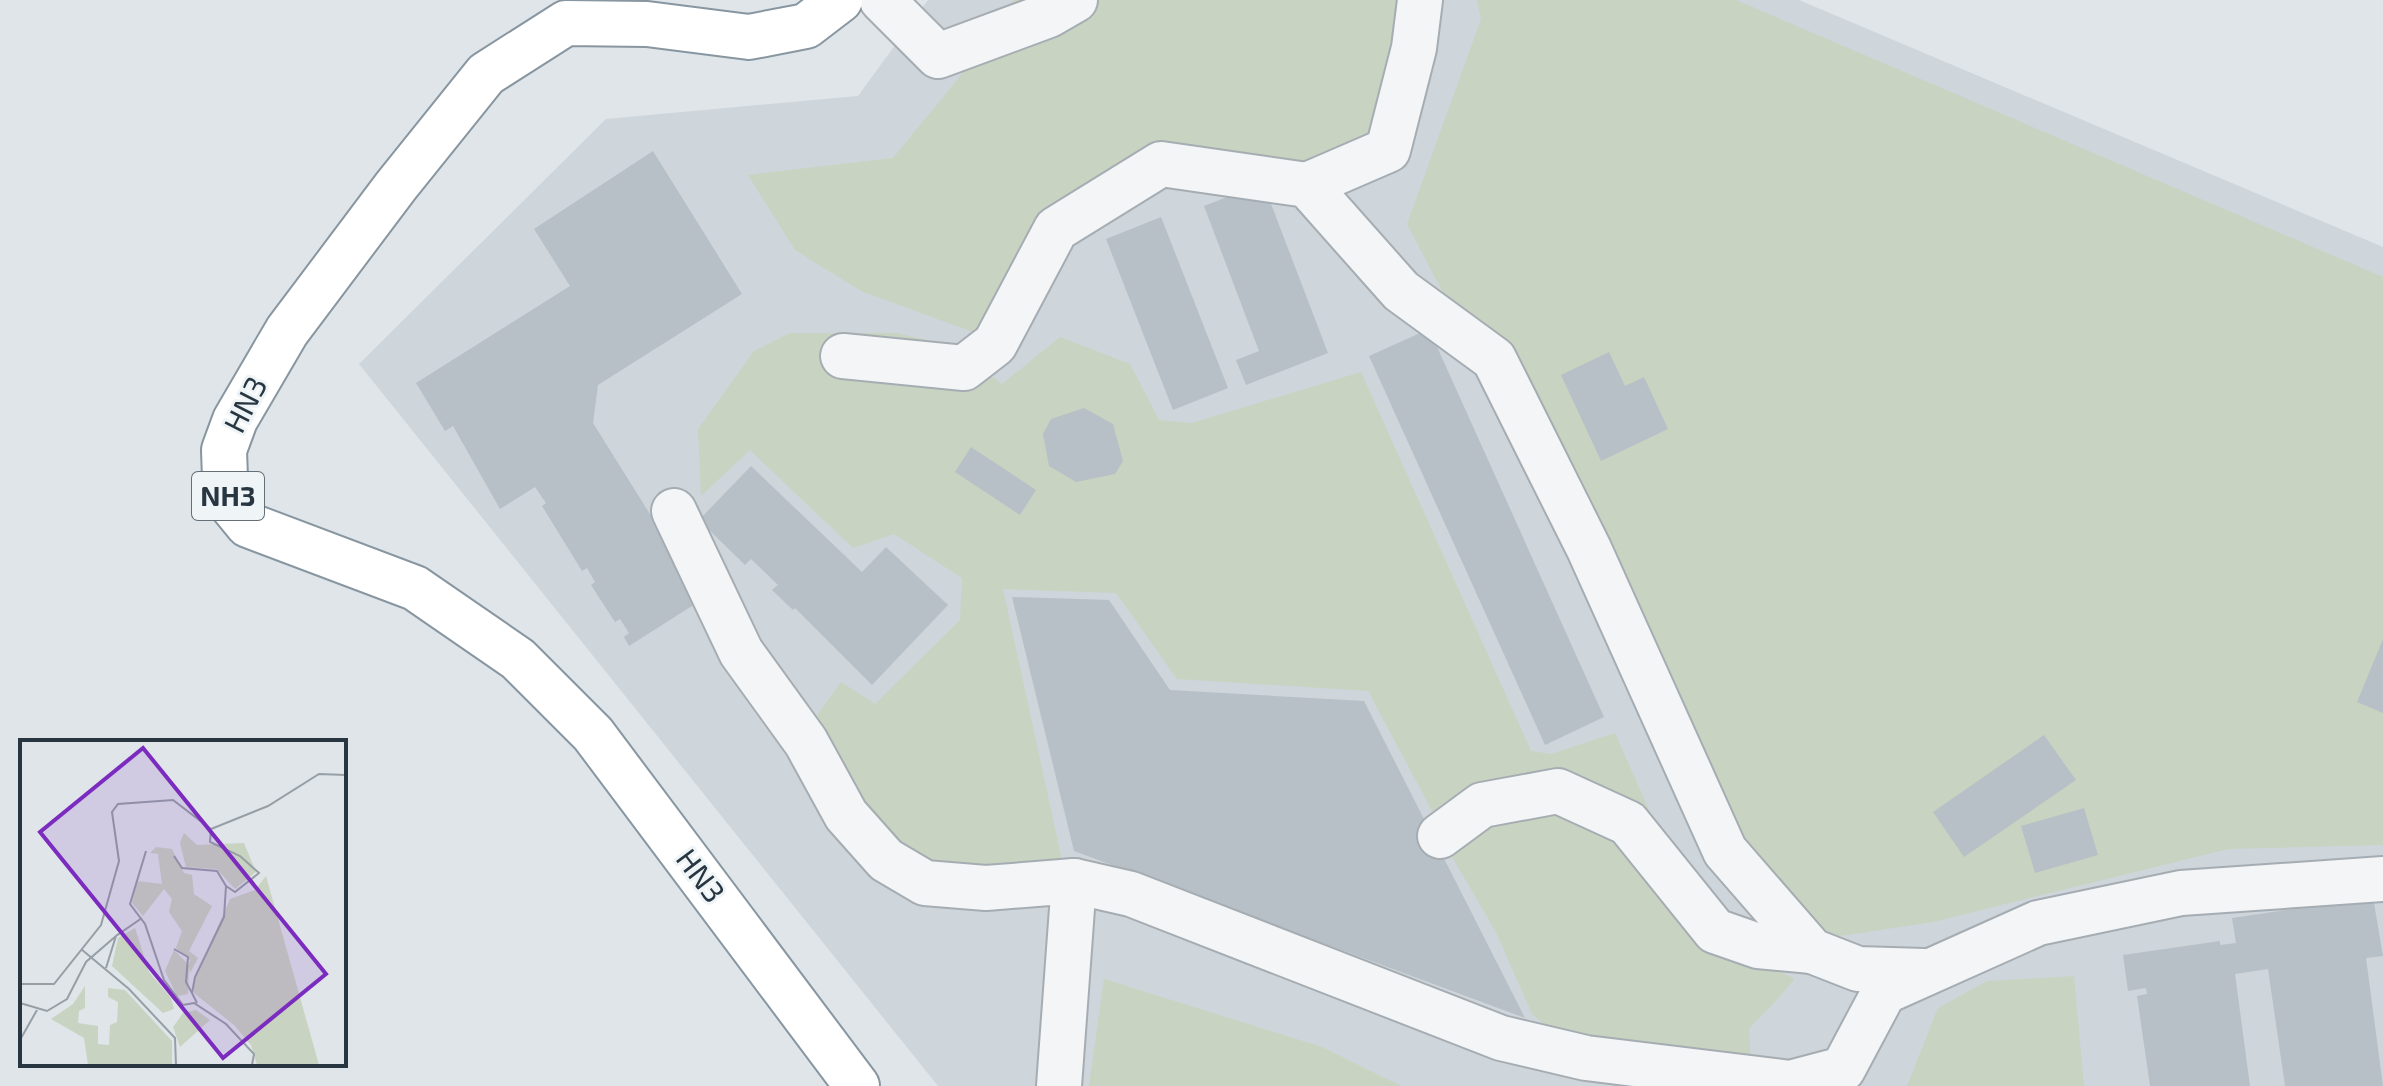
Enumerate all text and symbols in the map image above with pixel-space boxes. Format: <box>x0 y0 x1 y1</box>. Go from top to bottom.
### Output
street label: HN3 <box>215 370 273 438</box>
road number: NH3 <box>192 472 264 520</box>
inset map <box>20 740 346 1066</box>
street label: HN3 <box>670 841 733 909</box>

